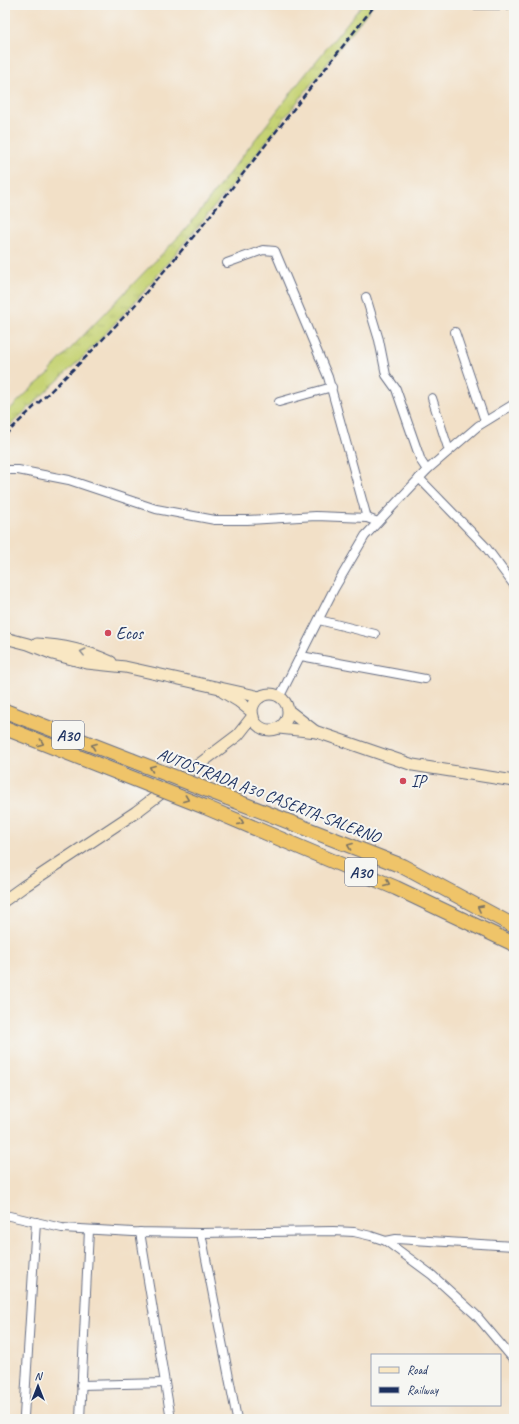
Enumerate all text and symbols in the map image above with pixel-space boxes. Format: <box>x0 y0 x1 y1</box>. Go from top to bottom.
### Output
place label: Ecos <box>116 623 144 644</box>
marker: Ecos <box>103 628 113 638</box>
one-way arrow <box>80 648 87 657</box>
road number: A30 <box>52 721 84 749</box>
one-way arrow <box>38 738 45 746</box>
one-way arrow <box>91 742 98 750</box>
street label: AUTOSTRADA A30 CASERTA-SALERNO <box>155 743 385 848</box>
one-way arrow <box>149 765 156 773</box>
place label: IP <box>411 771 428 792</box>
marker: IP <box>398 776 408 786</box>
one-way arrow <box>183 795 190 803</box>
one-way arrow <box>238 817 245 825</box>
one-way arrow <box>346 842 353 850</box>
road number: A30 <box>345 858 377 886</box>
one-way arrow <box>383 879 390 887</box>
one-way arrow <box>476 905 484 912</box>
legend <box>371 1354 501 1406</box>
text: Road <box>407 1362 429 1378</box>
north arrow <box>18 1366 58 1406</box>
text: N <box>35 1369 44 1383</box>
text: Railway <box>407 1382 439 1398</box>

